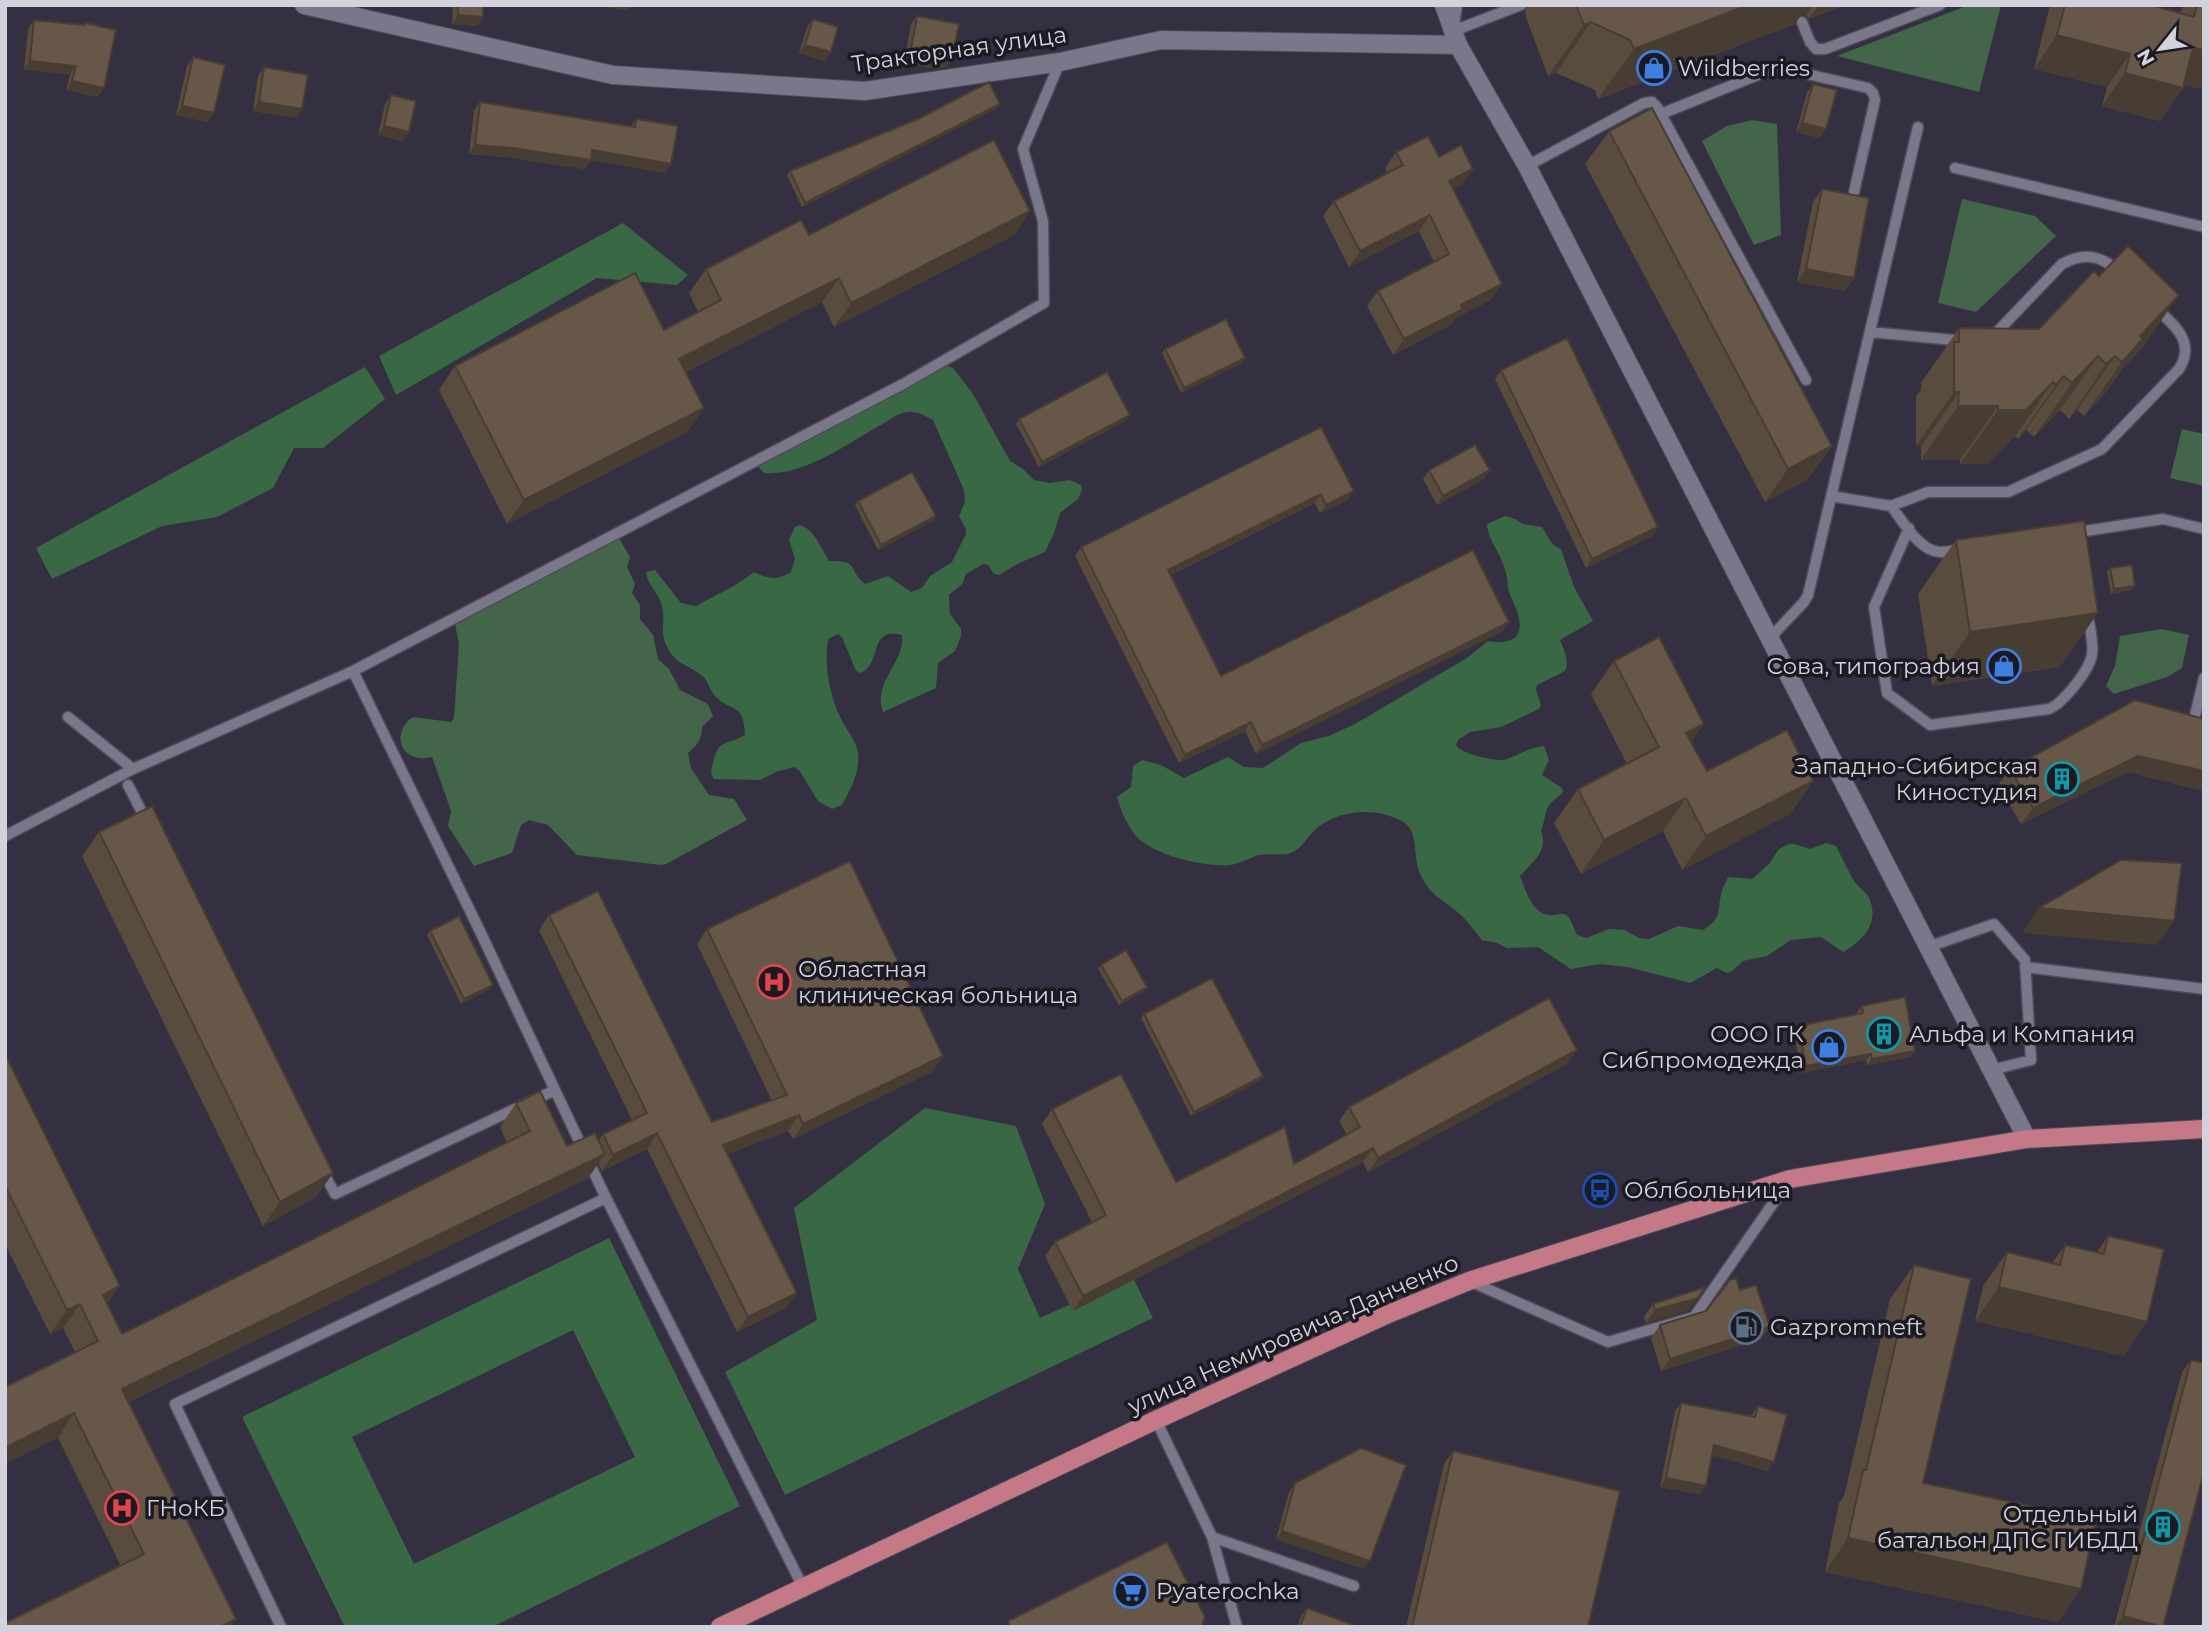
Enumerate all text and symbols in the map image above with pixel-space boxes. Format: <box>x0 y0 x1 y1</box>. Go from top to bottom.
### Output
north arrow <box>2125 14 2195 84</box>
street label: Тракторная улица <box>850 20 1068 78</box>
text: N <box>2132 45 2160 70</box>
shop icon: Wildberries <box>1635 49 1673 87</box>
place label: Wildberries <box>1678 54 1810 82</box>
shop icon: Сова, типография <box>1985 647 2023 685</box>
place label: Сова, типография <box>1766 652 1980 680</box>
place label: Западно-Сибирская Киностудия <box>1795 752 2038 806</box>
building icon: Западно-Сибирская Киностудия <box>2043 760 2081 798</box>
place label: Областная клиническая больница <box>798 955 1078 1009</box>
hospital icon: Областная клиническая больница <box>755 963 793 1001</box>
building icon: Альфа и Компания <box>1865 1015 1903 1053</box>
place label: ООО ГК Сибпромодежда <box>1602 1020 1804 1074</box>
place label: Альфа и Компания <box>1909 1020 2135 1048</box>
shop icon: ООО ГК Сибпромодежда <box>1810 1028 1848 1066</box>
bus stop icon: Облбольница <box>1581 1171 1619 1209</box>
place label: Облбольница <box>1624 1176 1791 1204</box>
street label: улица Немировича-Данченко <box>1122 1248 1463 1420</box>
fuel station icon: Gazpromneft <box>1727 1308 1765 1346</box>
place label: Gazpromneft <box>1770 1313 1923 1341</box>
hospital icon: ГНоКБ <box>103 1489 141 1527</box>
place label: ГНоКБ <box>146 1494 225 1522</box>
place label: Отдельный батальон ДПС ГИБДД <box>1877 1500 2138 1554</box>
building icon: Отдельный батальон ДПС ГИБДД <box>2144 1508 2182 1546</box>
supermarket icon: Pyaterochka <box>1112 1572 1150 1610</box>
place label: Pyaterochka <box>1156 1577 1300 1605</box>

